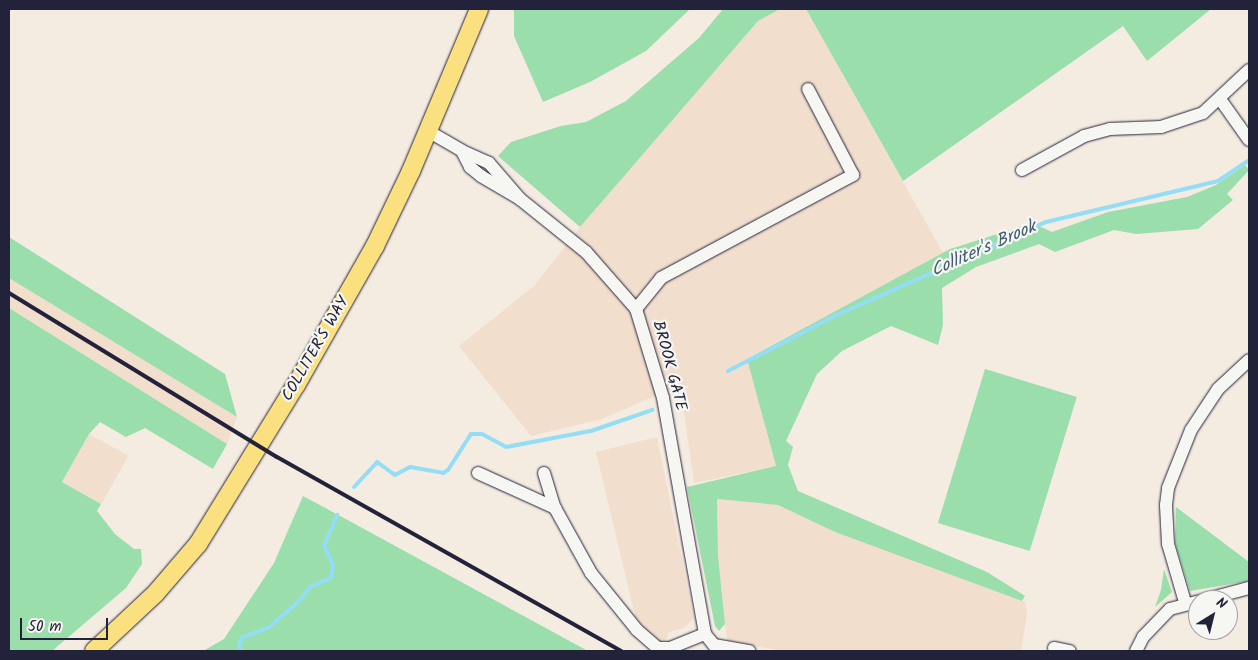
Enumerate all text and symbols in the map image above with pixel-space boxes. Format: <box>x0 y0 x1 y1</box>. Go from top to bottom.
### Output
water label: Colliter's Brook <box>928 217 1040 283</box>
street label: COLLITER'S WAY <box>278 293 354 405</box>
street label: BROOK GATE <box>648 319 690 413</box>
north arrow <box>1188 590 1238 640</box>
text: N <box>1211 592 1231 615</box>
scale bar <box>22 608 110 640</box>
text: 50 m <box>28 615 62 639</box>

